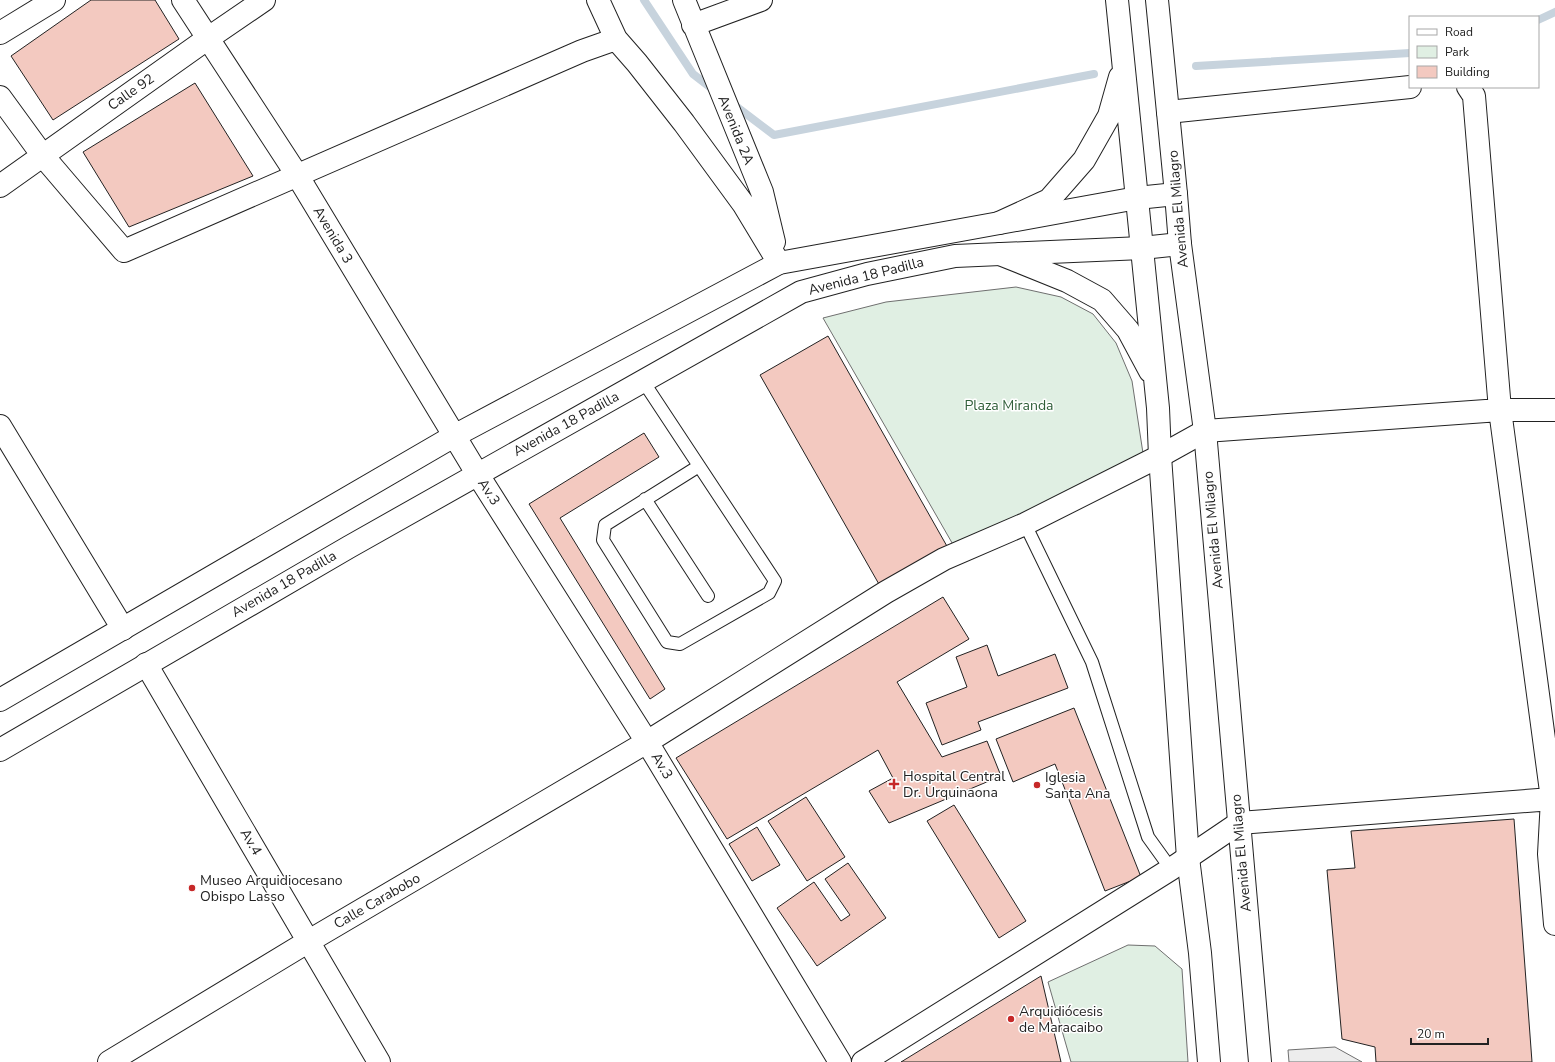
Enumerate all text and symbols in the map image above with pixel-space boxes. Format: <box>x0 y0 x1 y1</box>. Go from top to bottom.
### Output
legend <box>1409 16 1539 88</box>
text: Road <box>1445 24 1473 40</box>
text: Park <box>1445 44 1470 60</box>
text: Building <box>1445 64 1490 80</box>
street label: Calle 92 <box>104 69 158 115</box>
street label: Avenida 2A <box>713 92 759 168</box>
street label: Avenida El Milagro <box>1163 149 1193 269</box>
street label: Avenida 3 <box>309 203 357 267</box>
street label: Avenida 18 Padilla <box>806 252 926 300</box>
street label: Avenida 18 Padilla <box>510 387 622 461</box>
park label: Plaza Miranda <box>965 396 1053 415</box>
street label: Avenida El Milagro <box>1198 470 1228 590</box>
street label: Av.3 <box>473 475 505 509</box>
street label: Avenida 18 Padilla <box>228 546 340 622</box>
street label: Av.3 <box>647 749 677 783</box>
place label: Hospital Central Dr. Urquinaona <box>903 767 1006 802</box>
place label: Iglesia Santa Ana <box>1045 768 1110 803</box>
marker: Hospital Central Dr. Urquinaona <box>888 778 900 790</box>
marker: Iglesia Santa Ana <box>1032 780 1042 790</box>
street label: Avenida El Milagro <box>1226 793 1256 913</box>
street label: Av.4 <box>236 825 266 859</box>
street label: Calle Carabobo <box>330 868 424 933</box>
place label: Museo Arquidiocesano Obispo Lasso <box>200 871 343 906</box>
marker: Museo Arquidiocesano Obispo Lasso <box>187 883 197 893</box>
place label: Arquidiócesis de Maracaibo <box>1019 1002 1103 1037</box>
marker: Arquidiócesis de Maracaibo <box>1006 1014 1016 1024</box>
scale bar <box>1411 1020 1488 1046</box>
text: 20 m <box>1417 1026 1445 1042</box>

